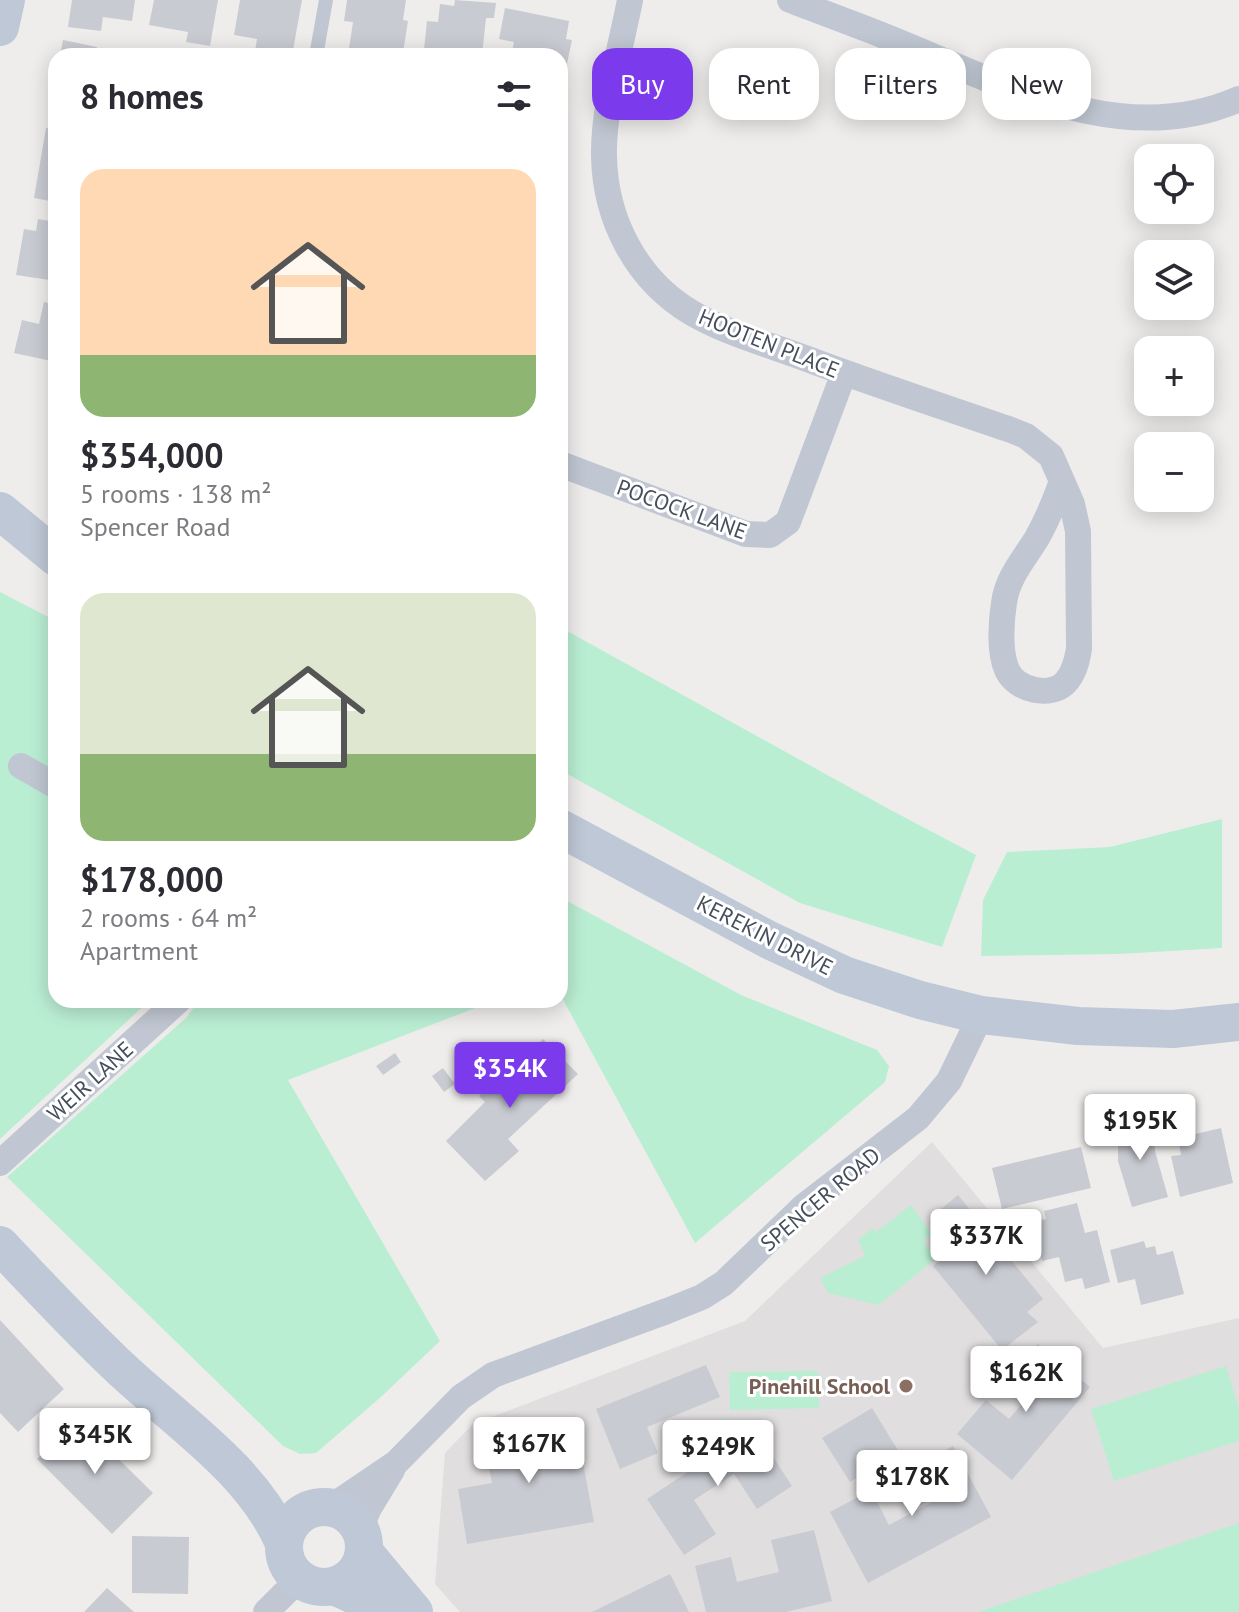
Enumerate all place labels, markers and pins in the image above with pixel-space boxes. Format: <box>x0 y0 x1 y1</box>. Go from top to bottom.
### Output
pin: $354K <box>454 1042 566 1110</box>
pin: $195K <box>1084 1094 1196 1162</box>
pin: $337K <box>930 1209 1042 1277</box>
pin: $162K <box>970 1346 1082 1414</box>
place label: Pinehill School <box>749 1372 891 1400</box>
marker: Pinehill School <box>897 1377 915 1395</box>
pin: $345K <box>39 1408 151 1476</box>
pin: $167K <box>473 1417 585 1485</box>
pin: $249K <box>662 1420 774 1488</box>
pin: $178K <box>856 1450 968 1518</box>

